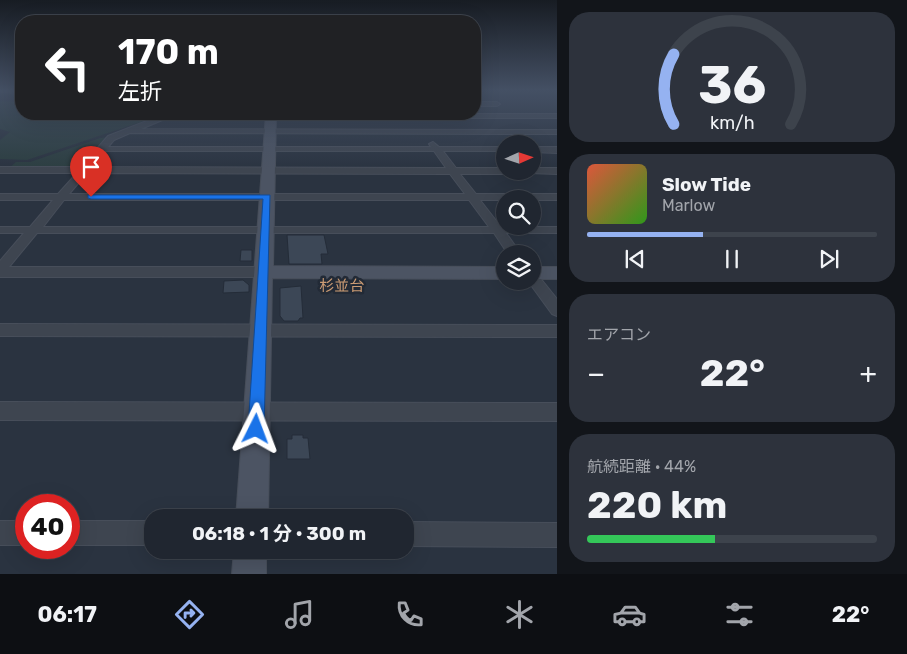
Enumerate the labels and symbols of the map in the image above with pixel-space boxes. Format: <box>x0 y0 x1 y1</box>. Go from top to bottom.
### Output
north arrow <box>496 135 541 180</box>
pin <box>70 146 112 197</box>
district label: 杉並台 <box>319 277 365 295</box>
position arrow <box>229 402 281 454</box>
speed limit sign: 40 <box>15 494 80 559</box>

